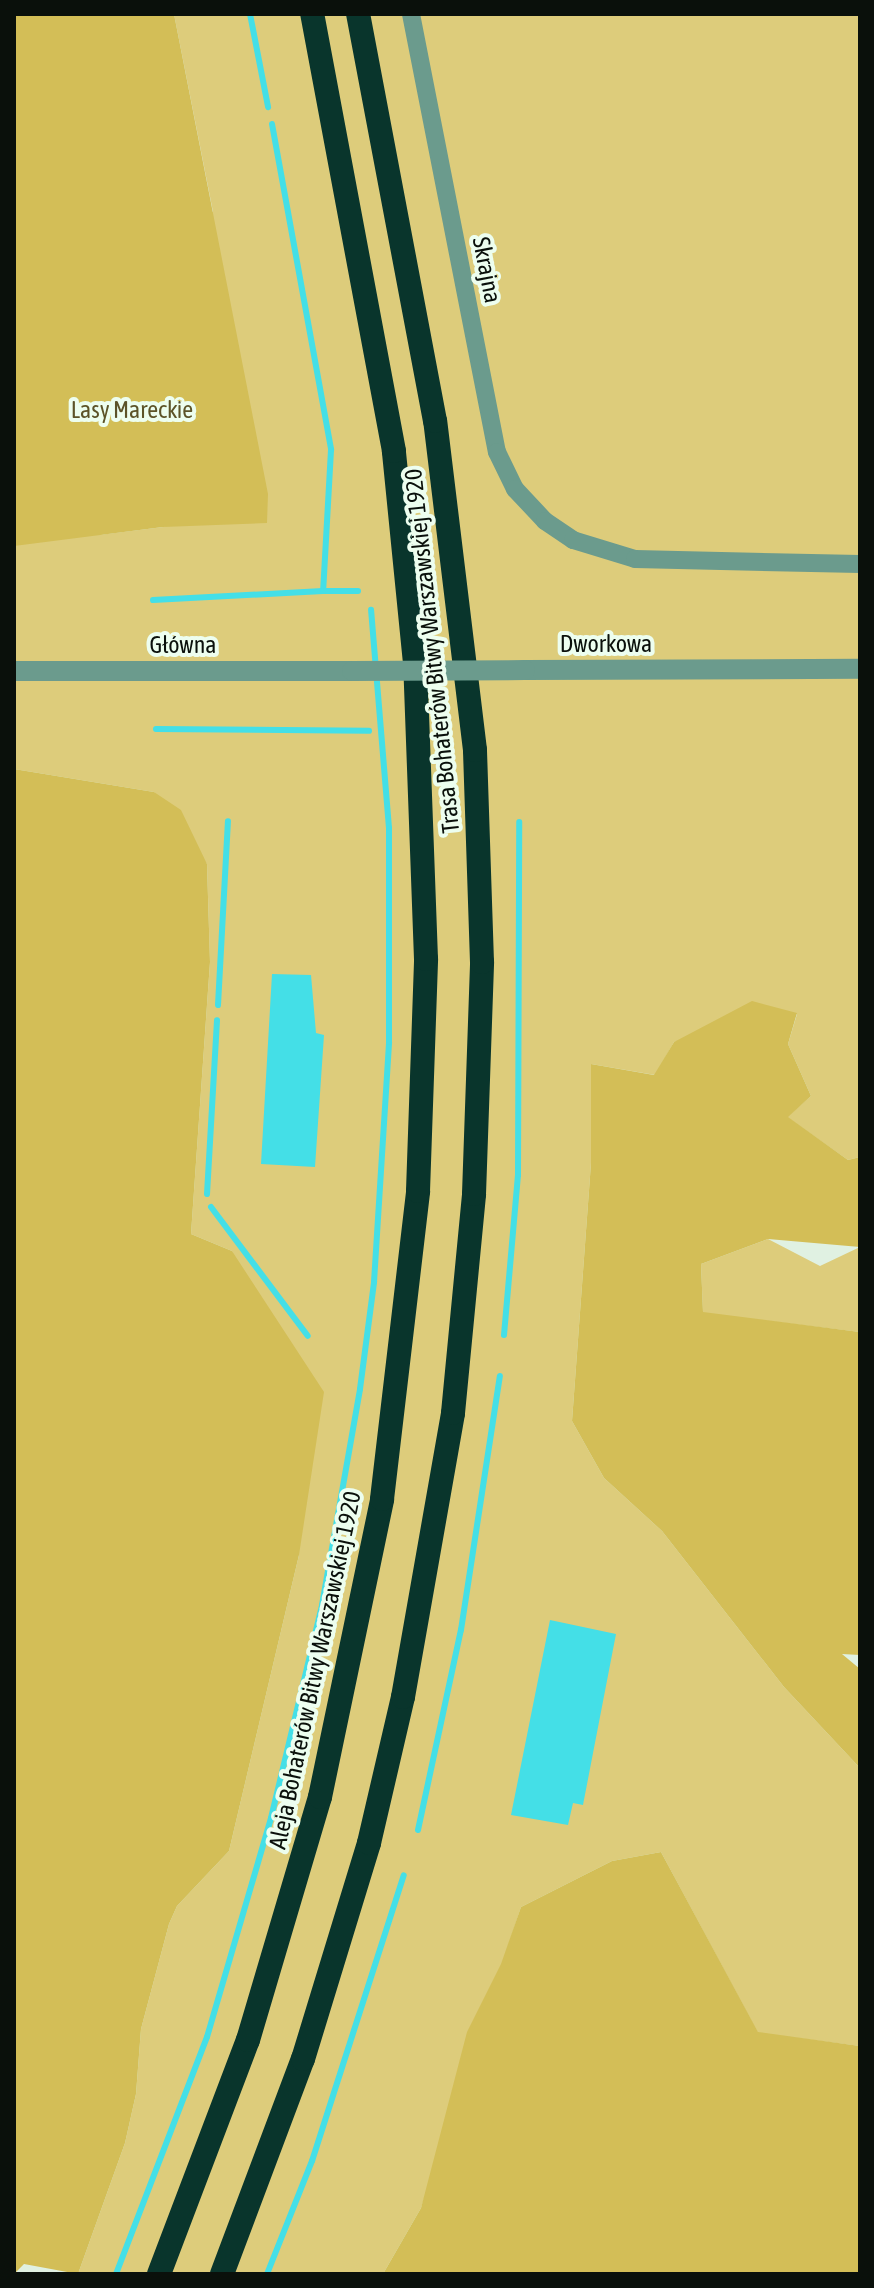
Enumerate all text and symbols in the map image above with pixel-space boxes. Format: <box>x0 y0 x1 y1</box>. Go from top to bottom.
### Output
street label: Skrajna <box>466 235 508 305</box>
park label: Lasy Mareckie <box>71 396 193 424</box>
street label: Trasa Bohaterów Bitwy Warszawskiej 1920 <box>399 467 465 835</box>
street label: Dworkowa <box>560 630 652 658</box>
street label: Główna <box>149 631 217 659</box>
street label: Aleja Bohaterów Bitwy Warszawskiej 1920 <box>263 1488 367 1852</box>

